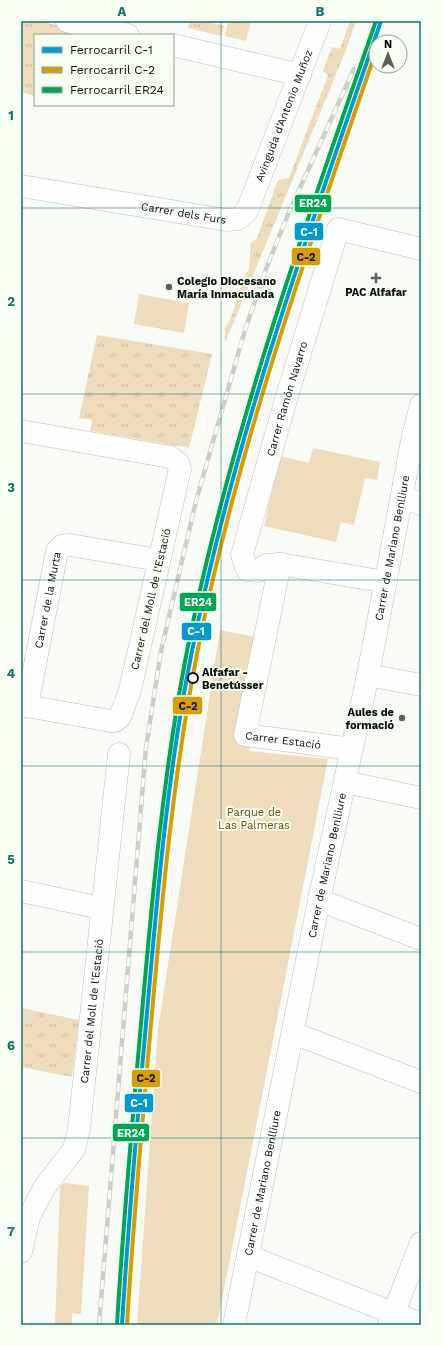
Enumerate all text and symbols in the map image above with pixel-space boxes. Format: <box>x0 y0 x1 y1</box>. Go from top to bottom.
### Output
text: A <box>118 4 127 19</box>
text: B <box>316 4 325 19</box>
legend <box>34 34 174 106</box>
north arrow <box>368 34 408 74</box>
text: N <box>384 38 392 51</box>
text: Ferrocarril C-1 <box>70 43 153 57</box>
street label: Avinguda d’Antonio Muñoz <box>252 48 315 184</box>
text: Ferrocarril C-2 <box>70 63 155 77</box>
text: Ferrocarril ER24 <box>70 83 164 97</box>
text: 1 <box>8 108 14 123</box>
line badge: ER24 <box>294 194 332 213</box>
text: ER24 <box>299 197 327 210</box>
street label: Carrer dels Furs <box>140 200 228 227</box>
line badge: C-1 <box>294 222 324 241</box>
text: C-1 <box>300 226 318 239</box>
line badge: C-2 <box>291 247 321 266</box>
text: C-2 <box>296 251 316 264</box>
marker: PAC Alfafar <box>370 272 382 284</box>
place label: Colegio Diocesano María Inmaculada <box>177 275 276 301</box>
marker: Colegio Diocesano María Inmaculada <box>164 282 174 292</box>
place label: PAC Alfafar <box>345 286 407 299</box>
text: 2 <box>7 294 15 309</box>
street label: Carrer Ramón Navarro <box>264 340 310 458</box>
street label: Carrer de Mariano Benlliure <box>372 474 412 622</box>
text: 3 <box>7 480 15 495</box>
street label: Carrer del Moll de l'Estació <box>128 527 174 671</box>
street label: Carrer de la Murta <box>32 551 63 649</box>
line badge: ER24 <box>179 592 217 612</box>
text: ER24 <box>184 596 212 609</box>
line badge: C-1 <box>181 622 212 641</box>
text: C-1 <box>187 625 205 638</box>
text: 4 <box>7 666 16 681</box>
place label: Alfafar - Benetússer <box>202 666 264 692</box>
marker: Alfafar - Benetússer <box>187 672 199 684</box>
line badge: C-2 <box>172 696 203 715</box>
text: C-2 <box>178 700 198 713</box>
place label: Aules de formació <box>345 706 394 732</box>
marker: Aules de formació <box>397 713 407 723</box>
street label: Carrer Estació <box>244 729 322 751</box>
street label: Carrer de Mariano Benlliure <box>305 792 349 939</box>
park label: Parque de Las Palmeras <box>218 806 290 832</box>
text: 5 <box>7 852 15 867</box>
street label: Carrer del Moll de l'Estació <box>77 938 106 1084</box>
text: 6 <box>7 1038 15 1053</box>
line badge: C-2 <box>131 1069 161 1088</box>
text: C-2 <box>136 1072 156 1085</box>
line badge: C-1 <box>124 1093 154 1113</box>
text: C-1 <box>130 1097 148 1110</box>
street label: Carrer de Mariano Benlliure <box>242 1109 283 1257</box>
line badge: ER24 <box>112 1123 150 1142</box>
text: ER24 <box>117 1127 145 1140</box>
text: 7 <box>7 1224 15 1239</box>

